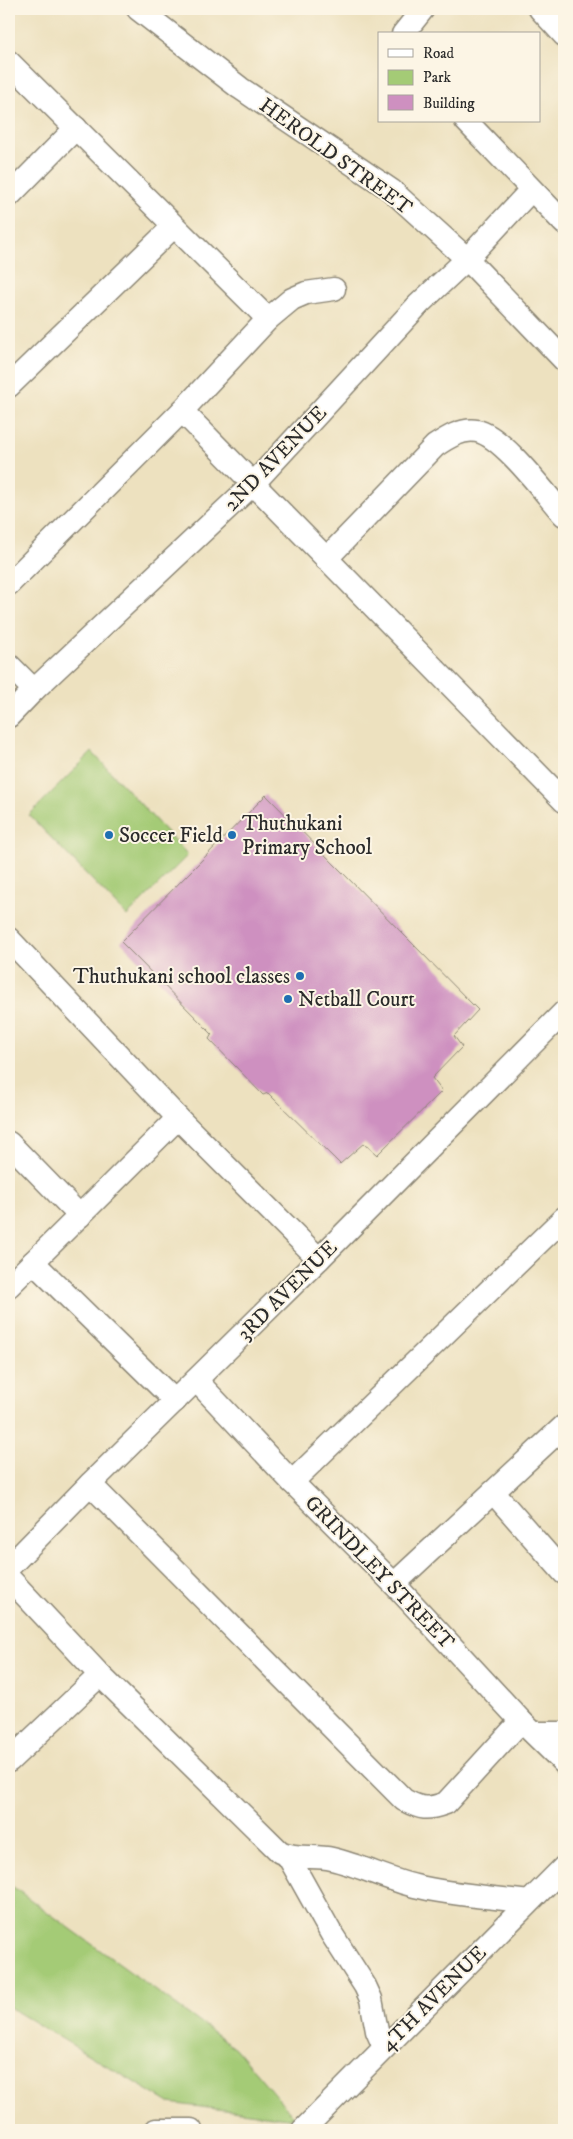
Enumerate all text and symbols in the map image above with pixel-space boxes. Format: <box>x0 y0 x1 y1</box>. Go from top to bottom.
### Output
legend <box>378 32 540 122</box>
text: Road <box>423 44 455 63</box>
text: Park <box>423 68 452 87</box>
street label: HEROLD STREET <box>254 93 417 221</box>
text: Building <box>423 94 475 113</box>
street label: 2ND AVENUE <box>219 400 333 517</box>
place label: Thuthukani Primary School <box>242 811 373 861</box>
place label: Soccer Field <box>119 823 224 849</box>
marker: Soccer Field <box>103 829 115 841</box>
marker: Thuthukani Primary School <box>226 829 238 841</box>
place label: Thuthukani school classes <box>73 964 290 990</box>
marker: Thuthukani school classes <box>294 970 306 982</box>
place label: Netball Court <box>298 987 415 1013</box>
marker: Netball Court <box>282 993 294 1005</box>
street label: 3RD AVENUE <box>232 1235 343 1346</box>
street label: GRINDLEY STREET <box>299 1490 460 1655</box>
street label: 4TH AVENUE <box>375 1940 492 2057</box>

